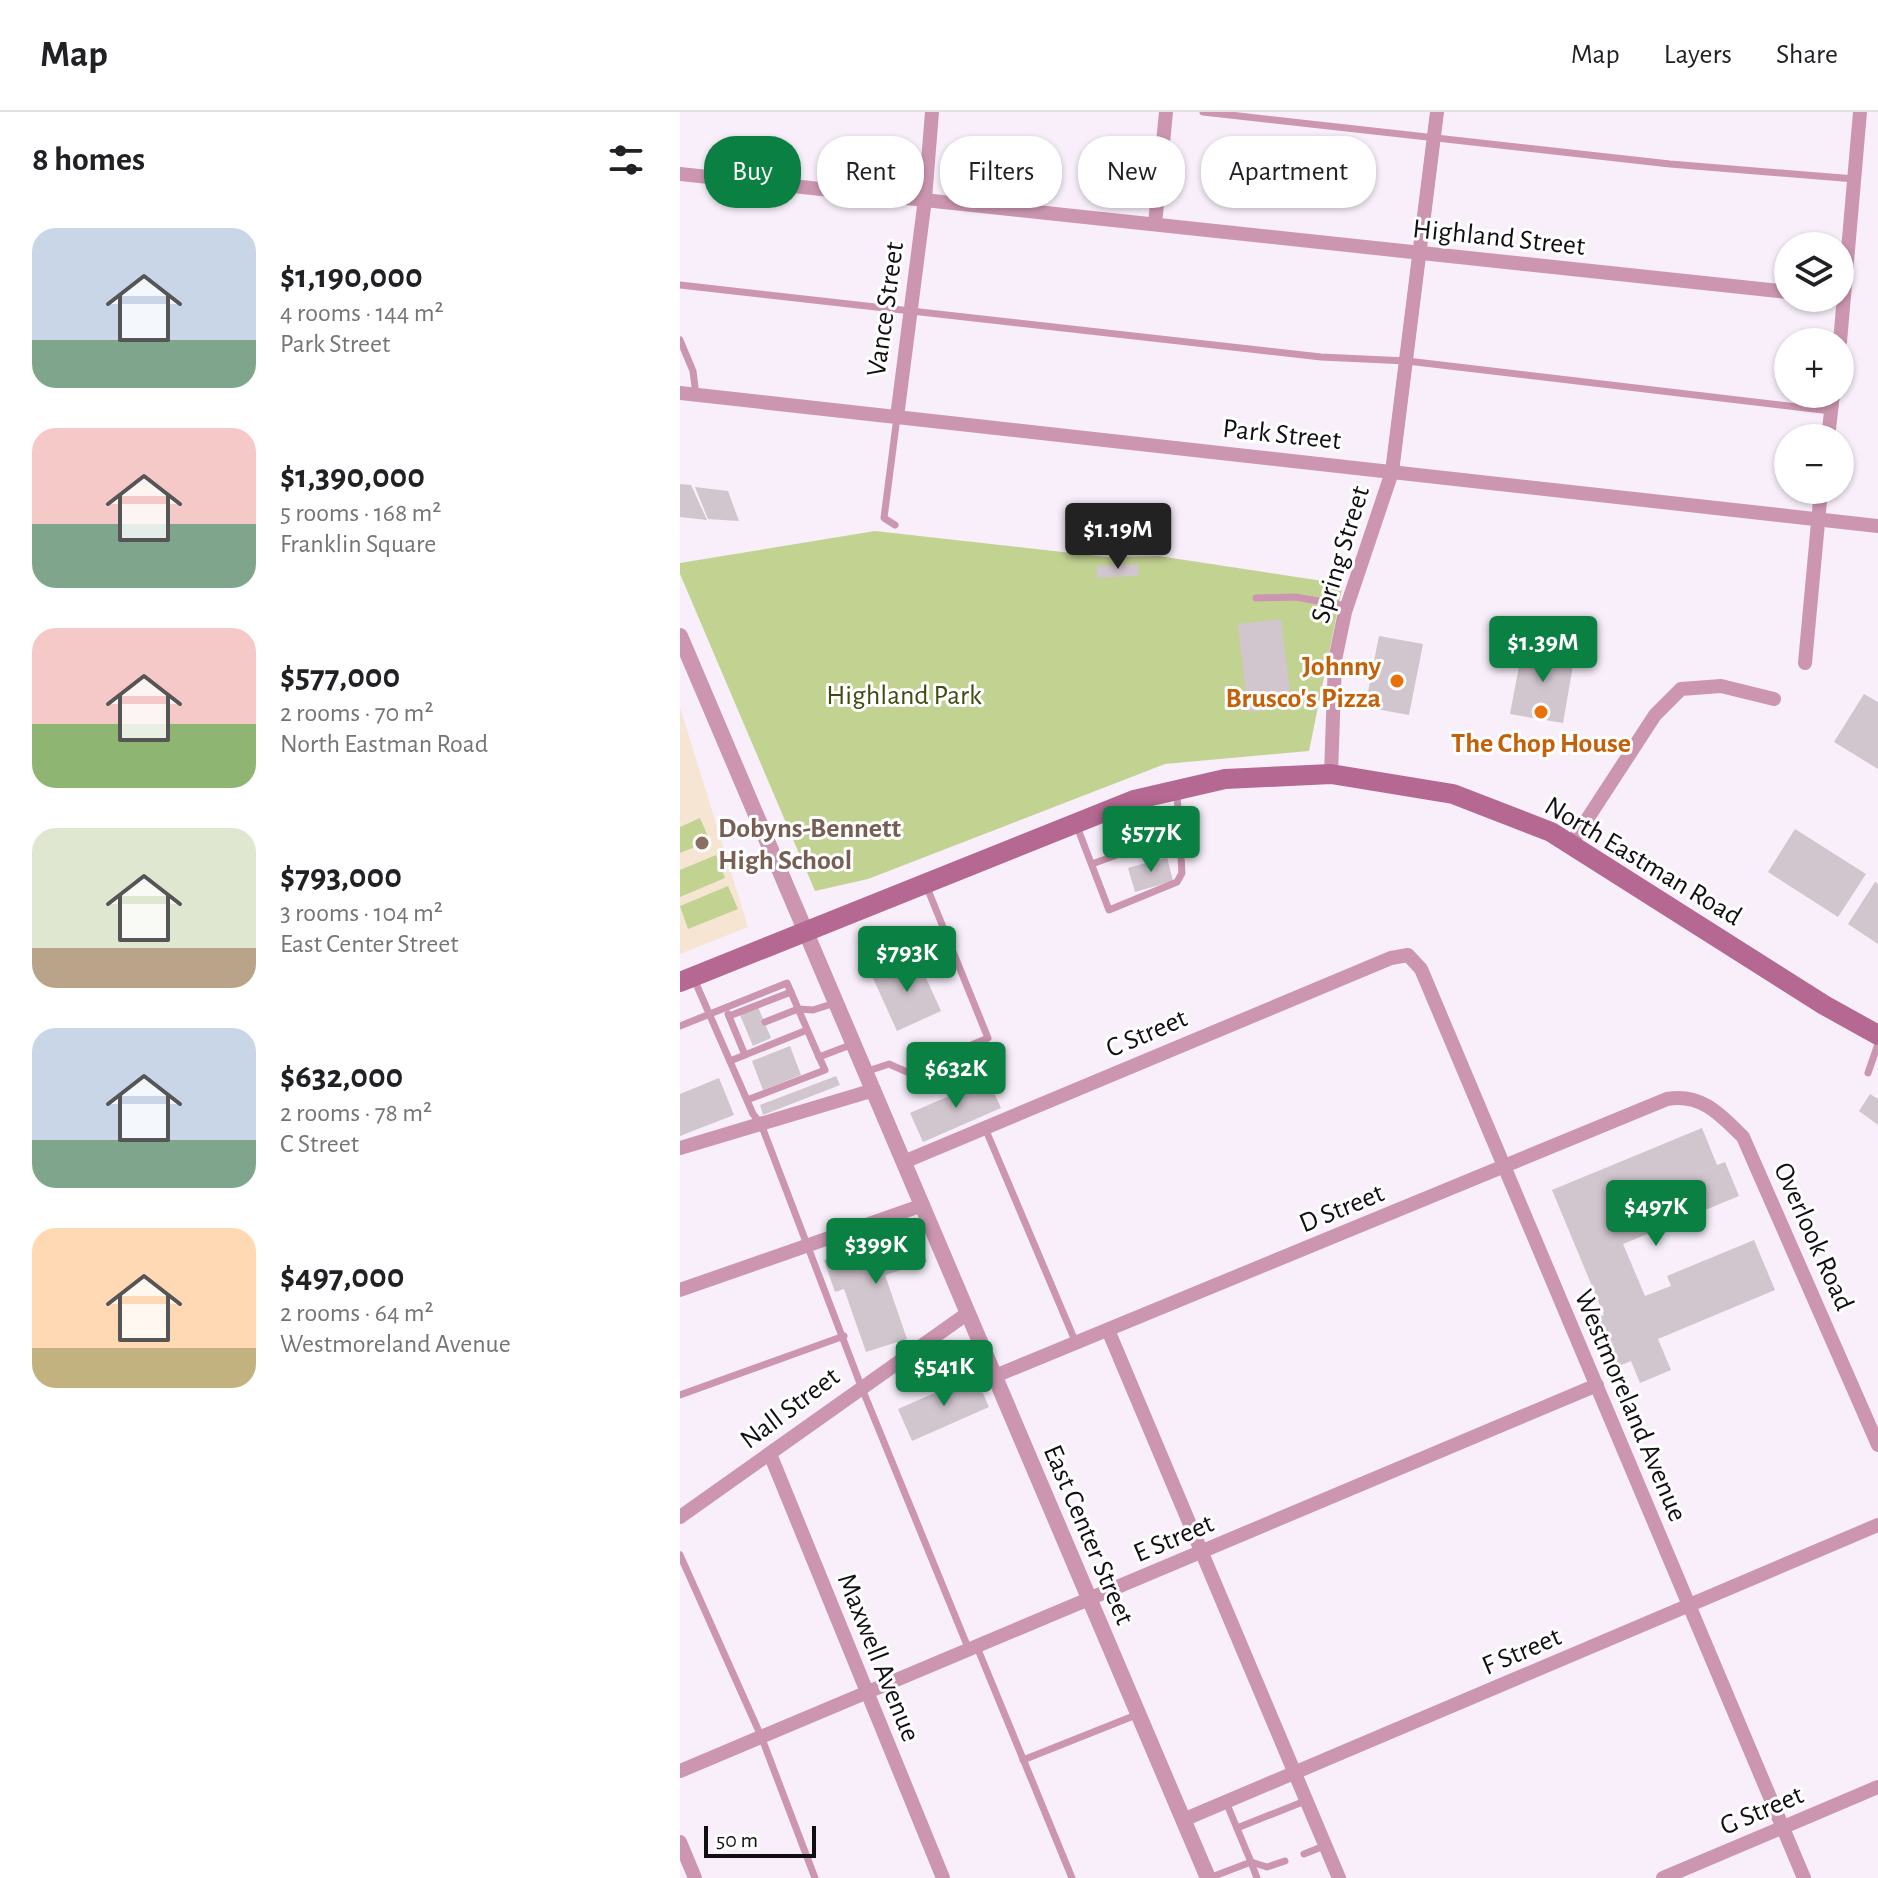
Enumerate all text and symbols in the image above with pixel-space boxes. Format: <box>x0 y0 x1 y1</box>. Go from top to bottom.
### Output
text: Map <box>40 36 108 74</box>
text: Map <box>1571 41 1620 69</box>
text: Layers <box>1664 41 1732 69</box>
text: Share <box>1776 41 1838 69</box>
chip: Buy <box>704 136 801 208</box>
chip: Rent <box>817 136 924 208</box>
chip: Filters <box>940 136 1062 208</box>
chip: New <box>1078 136 1185 208</box>
chip: Apartment <box>1201 136 1376 208</box>
icon: filters <box>604 138 648 182</box>
text: 8 homes <box>32 143 145 177</box>
street label: Highland Street <box>1411 215 1586 261</box>
map controls <box>1774 232 1854 504</box>
button: layers <box>1774 232 1854 312</box>
street label: Vance Street <box>863 240 909 378</box>
icon: home <box>96 260 192 356</box>
text: $1,190,000 <box>280 260 423 294</box>
text: 4 rooms · 144 m² <box>280 300 444 326</box>
button: + <box>1774 328 1854 408</box>
text: Park Street <box>280 331 390 357</box>
street label: Park Street <box>1221 415 1342 455</box>
button: − <box>1774 424 1854 504</box>
icon: home <box>96 460 192 556</box>
text: $1,390,000 <box>280 460 425 494</box>
street label: Spring Street <box>1307 483 1375 626</box>
text: 5 rooms · 168 m² <box>280 500 441 526</box>
pin: $1.19M <box>1053 503 1183 571</box>
text: $1.19M <box>1083 516 1153 542</box>
text: Franklin Square <box>280 531 436 557</box>
pin: $1.39M <box>1478 616 1608 684</box>
text: $1.39M <box>1507 629 1579 655</box>
place label: Johnny Brusco's Pizza <box>1226 653 1381 713</box>
icon: home <box>96 660 192 756</box>
text: $577,000 <box>280 660 400 694</box>
marker: Johnny Brusco's Pizza <box>1388 672 1406 690</box>
park label: Highland Park <box>826 682 982 710</box>
text: 2 rooms · 70 m² <box>280 700 433 726</box>
marker: The Chop House <box>1532 703 1550 721</box>
place label: The Chop House <box>1451 730 1631 758</box>
text: North Eastman Road <box>280 731 488 757</box>
street label: North Eastman Road <box>1540 792 1746 931</box>
pin: $577K <box>1095 806 1207 874</box>
place label: Dobyns-Bennett High School <box>718 815 902 875</box>
text: $577K <box>1121 819 1181 845</box>
marker: Dobyns-Bennett High School <box>693 834 711 852</box>
icon: home <box>96 860 192 956</box>
text: $793,000 <box>280 860 402 894</box>
text: 3 rooms · 104 m² <box>280 900 443 926</box>
pin: $793K <box>851 926 963 994</box>
text: East Center Street <box>280 931 458 957</box>
text: $793K <box>876 939 938 965</box>
street label: C Street <box>1102 1004 1191 1063</box>
pin: $632K <box>900 1042 1012 1110</box>
text: $632K <box>925 1055 987 1081</box>
icon: home <box>96 1060 192 1156</box>
text: $632,000 <box>280 1060 403 1094</box>
text: 2 rooms · 78 m² <box>280 1100 432 1126</box>
text: C Street <box>280 1131 359 1157</box>
street label: Overlook Road <box>1768 1159 1858 1315</box>
street label: D Street <box>1295 1179 1388 1238</box>
pin: $497K <box>1600 1180 1712 1248</box>
text: $497K <box>1624 1193 1688 1219</box>
pin: $399K <box>820 1218 932 1286</box>
text: $399K <box>844 1231 908 1257</box>
icon: home <box>96 1260 192 1356</box>
text: $497,000 <box>280 1260 404 1294</box>
street label: Westmoreland Avenue <box>1569 1286 1692 1526</box>
text: 2 rooms · 64 m² <box>280 1300 434 1326</box>
text: Westmoreland Avenue <box>280 1331 511 1357</box>
pin: $541K <box>888 1340 1000 1408</box>
text: $541K <box>914 1353 974 1379</box>
street label: Nall Street <box>736 1363 845 1455</box>
street label: East Center Street <box>1038 1441 1139 1629</box>
street label: E Street <box>1130 1510 1218 1568</box>
street label: Maxwell Avenue <box>832 1570 925 1746</box>
street label: F Street <box>1478 1623 1565 1681</box>
street label: G Street <box>1716 1781 1808 1841</box>
scale bar <box>704 1822 816 1858</box>
text: 50 m <box>716 1829 758 1851</box>

